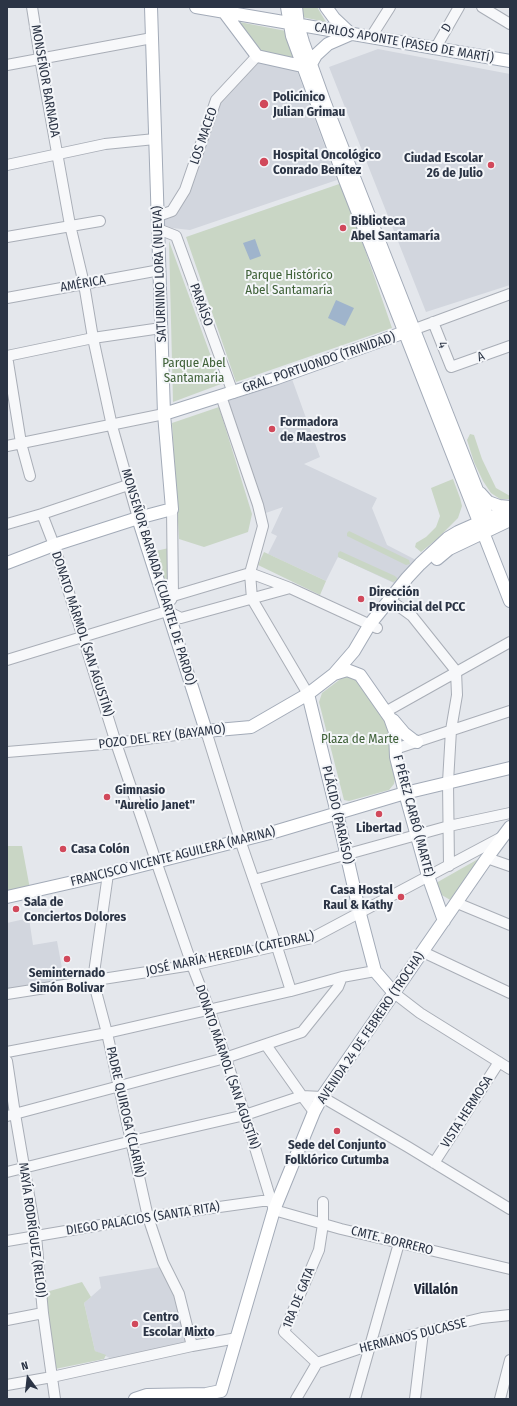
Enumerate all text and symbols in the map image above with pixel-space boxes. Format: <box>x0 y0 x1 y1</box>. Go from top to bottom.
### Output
street label: CARLOS APONTE (PASEO DE MARTÍ) <box>313 20 495 66</box>
street label: D <box>438 21 456 35</box>
street label: MONSEÑOR BARNADA <box>27 24 63 138</box>
place label: Policínico Julian Grimau <box>273 89 345 120</box>
marker: Policínico Julian Grimau <box>258 98 270 110</box>
street label: LOS MACEO <box>187 105 221 167</box>
place label: Hospital Oncológico Conrado Benítez <box>273 147 381 178</box>
place label: Ciudad Escolar 26 de Julio <box>404 150 483 181</box>
marker: Hospital Oncológico Conrado Benítez <box>258 156 270 168</box>
marker: Ciudad Escolar 26 de Julio <box>486 160 496 170</box>
street label: SATURNINO LORA (NUEVA) <box>150 205 170 343</box>
place label: Biblioteca Abel Santamaría <box>351 213 440 244</box>
marker: Biblioteca Abel Santamaría <box>338 223 348 233</box>
park label: Parque Histórico Abel Santamaría <box>245 267 333 298</box>
street label: AMÉRICA <box>59 272 107 296</box>
street label: PARAÍSO <box>186 281 216 329</box>
street label: GRAL. PORTUONDO (TRINIDAD) <box>241 329 397 397</box>
street label: 4 <box>434 339 450 351</box>
street label: A <box>475 349 487 365</box>
park label: Parque Abel Santamaria <box>162 355 226 386</box>
place label: Formadora de Maestros <box>280 414 346 445</box>
marker: Formadora de Maestros <box>267 424 277 434</box>
street label: MONSEÑOR BARNADA (CUARTEL DE PARDO) <box>118 467 198 687</box>
street label: DONATO MÁRMOL (SAN AGUSTÍN) <box>48 549 116 719</box>
place label: Dirección Provincial del PCC <box>369 584 465 615</box>
marker: Dirección Provincial del PCC <box>356 594 366 604</box>
street label: POZO DEL REY (BAYAMO) <box>98 721 226 753</box>
park label: Plaza de Marte <box>321 731 399 747</box>
street label: F PÉREZ CARBÓ (MARTE) <box>389 753 437 879</box>
street label: PLÁCIDO (PARAÍSO) <box>318 764 356 866</box>
place label: Gimnasio "Aurelio Janet" <box>115 782 195 813</box>
marker: Gimnasio "Aurelio Janet" <box>102 792 112 802</box>
marker: Libertad <box>374 809 384 819</box>
place label: Libertad <box>356 820 402 836</box>
street label: FRANCISCO VICENTE AGUILERA (MARINA) <box>69 824 277 890</box>
place label: Casa Colón <box>71 841 130 857</box>
marker: Casa Colón <box>58 844 68 854</box>
place label: Casa Hostal Raul & Kathy <box>323 882 393 913</box>
marker: Casa Hostal Raul & Kathy <box>396 892 406 902</box>
place label: Sala de Conciertos Dolores <box>24 894 126 925</box>
marker: Sala de Conciertos Dolores <box>11 904 21 914</box>
street label: JOSÉ MARÍA HEREDIA (CATEDRAL) <box>144 929 316 979</box>
street label: AVENIDA 24 DE FEBRERO (TROCHA) <box>314 949 428 1107</box>
marker: Seminternado Simón Bolivar <box>62 954 72 964</box>
place label: Seminternado Simón Bolivar <box>29 965 105 996</box>
street label: DONATO MÁRMOL (SAN AGUSTÍN) <box>191 983 263 1151</box>
street label: PADRE QUIROGA (CLARÍN) <box>102 1045 148 1179</box>
street label: VISTA HERMOSA <box>438 1073 496 1151</box>
marker: Sede del Conjunto Folklórico Cutumba <box>332 1126 342 1136</box>
place label: Sede del Conjunto Folklórico Cutumba <box>285 1137 389 1168</box>
street label: MAYÍA RODRÍGUEZ (RELOJ) <box>15 1161 49 1299</box>
street label: DIEGO PALACIOS (SANTA RITA) <box>65 1199 221 1239</box>
street label: CMTE. BORRERO <box>349 1223 435 1259</box>
street label: 1RA DE GATA <box>280 1265 318 1331</box>
district label: Villalón <box>414 1282 458 1298</box>
place label: Centro Escolar Mixto <box>143 1309 215 1340</box>
street label: HERMANOS DUCASSE <box>358 1315 468 1357</box>
marker: Centro Escolar Mixto <box>130 1319 140 1329</box>
north arrow <box>8 1358 48 1398</box>
text: N <box>20 1359 30 1373</box>

